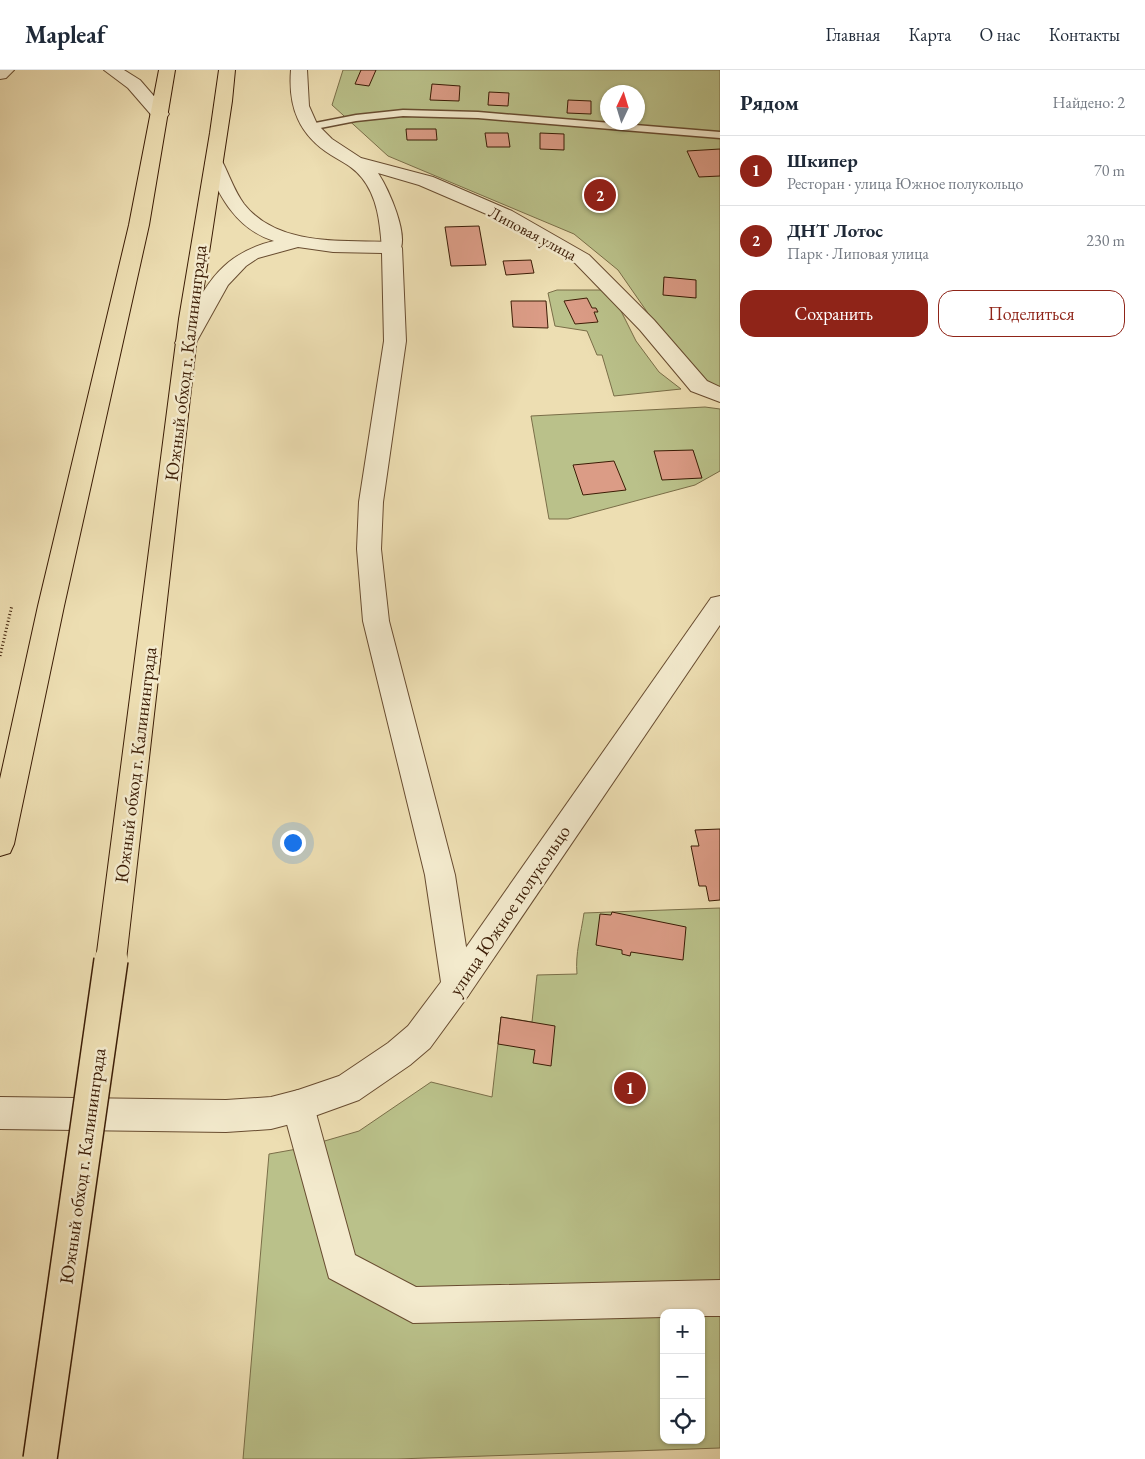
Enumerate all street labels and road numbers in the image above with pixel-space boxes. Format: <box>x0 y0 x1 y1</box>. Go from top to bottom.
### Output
street label: Липовая улица <box>485 201 581 266</box>
street label: Южный обход г. Калининграда <box>159 243 212 483</box>
street label: Южный обход г. Калининграда <box>109 645 162 885</box>
street label: улица Южное полукольцо <box>443 820 576 1001</box>
street label: Южный обход г. Калининграда <box>54 1046 112 1286</box>

